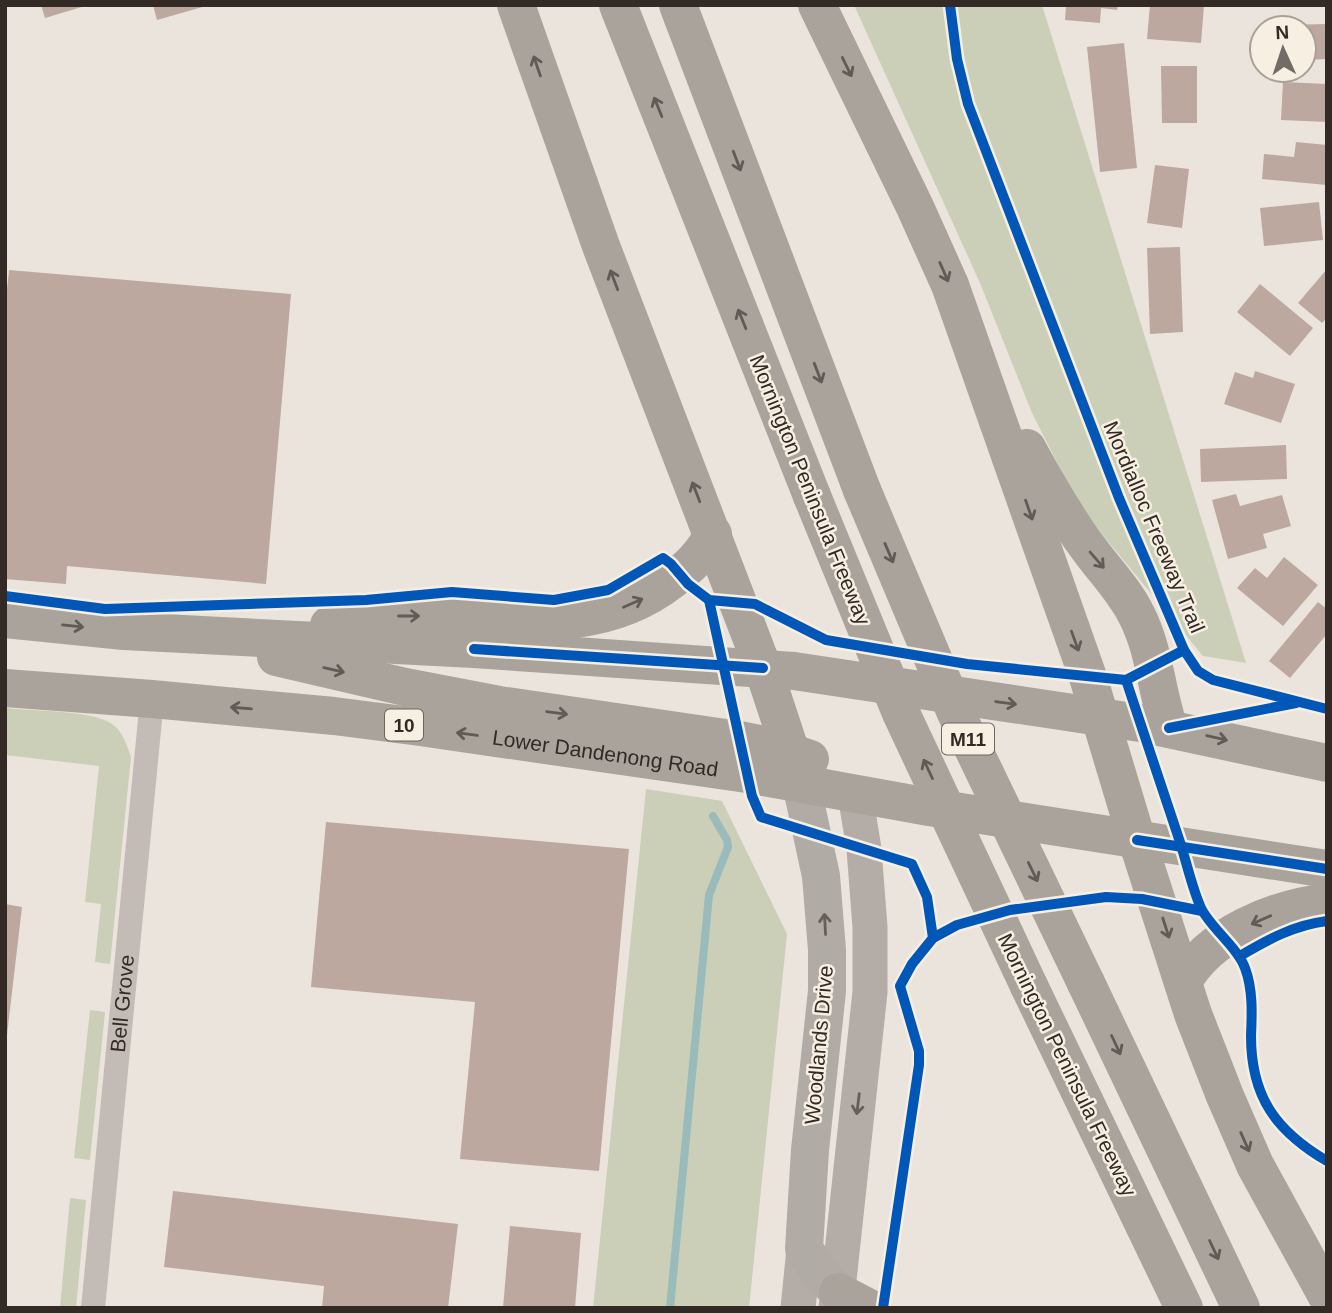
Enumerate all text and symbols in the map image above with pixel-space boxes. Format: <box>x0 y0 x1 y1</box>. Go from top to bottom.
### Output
north arrow <box>1248 14 1318 84</box>
text: N <box>1275 22 1290 43</box>
one-way arrow <box>530 55 542 77</box>
one-way arrow <box>841 56 854 77</box>
one-way arrow <box>650 97 663 119</box>
one-way arrow <box>732 149 745 171</box>
one-way arrow <box>938 261 951 282</box>
one-way arrow <box>607 270 619 292</box>
one-way arrow <box>734 309 747 330</box>
street label: Mornington Peninsula Freeway <box>746 351 876 629</box>
one-way arrow <box>813 362 825 384</box>
street label: Mordialloc Freeway Trail <box>1099 418 1210 636</box>
one-way arrow <box>689 482 702 504</box>
one-way arrow <box>1024 498 1036 520</box>
one-way arrow <box>883 542 896 564</box>
one-way arrow <box>1089 551 1105 569</box>
one-way arrow <box>622 596 644 609</box>
one-way arrow <box>397 609 420 623</box>
one-way arrow <box>61 620 84 633</box>
one-way arrow <box>1070 630 1082 652</box>
one-way arrow <box>322 664 345 677</box>
one-way arrow <box>995 696 1017 709</box>
one-way arrow <box>230 701 253 714</box>
one-way arrow <box>545 707 568 720</box>
road number: 10 <box>385 710 423 740</box>
road number: M11 <box>942 724 994 754</box>
street label: Lower Dandenong Road <box>491 726 720 781</box>
one-way arrow <box>456 727 479 740</box>
one-way arrow <box>1205 732 1228 745</box>
one-way arrow <box>921 759 934 780</box>
one-way arrow <box>1026 861 1040 882</box>
one-way arrow <box>819 913 832 936</box>
one-way arrow <box>1251 914 1272 927</box>
one-way arrow <box>1161 917 1174 939</box>
street label: Mornington Peninsula Freeway <box>994 930 1141 1200</box>
street label: Bell Grove <box>106 953 138 1053</box>
street label: Woodlands Drive <box>800 964 837 1125</box>
one-way arrow <box>1109 1034 1123 1055</box>
one-way arrow <box>852 1092 865 1115</box>
one-way arrow <box>1239 1130 1252 1152</box>
one-way arrow <box>1207 1239 1221 1260</box>

